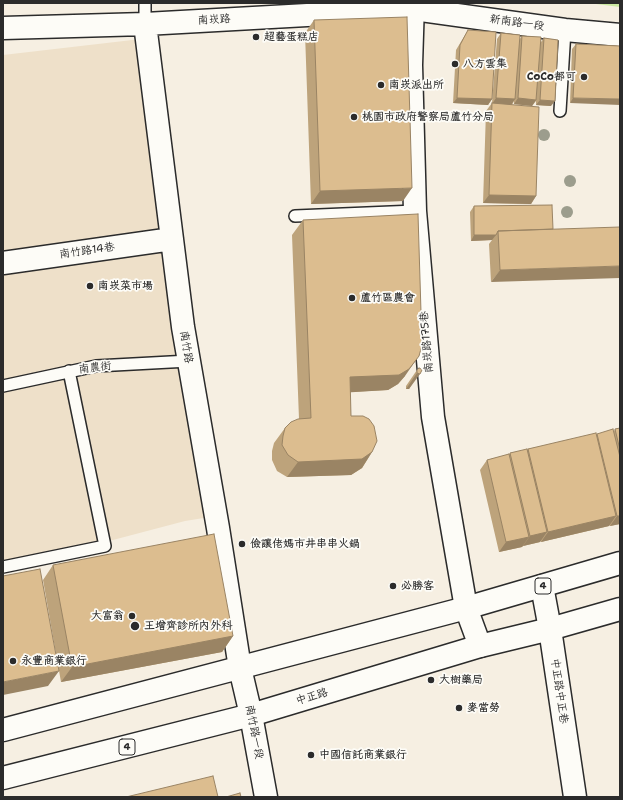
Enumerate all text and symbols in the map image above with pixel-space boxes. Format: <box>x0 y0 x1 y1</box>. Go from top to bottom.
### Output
street label: 南崁路 <box>197 13 231 27</box>
street label: 新南路一段 <box>489 13 545 33</box>
place label: 超藝蛋糕店 <box>264 30 319 44</box>
marker: 超藝蛋糕店 <box>251 32 261 42</box>
place label: 八方雲集 <box>463 57 507 71</box>
marker: 八方雲集 <box>450 59 460 69</box>
place label: CoCo都可 <box>527 70 576 84</box>
marker: CoCo都可 <box>579 72 589 82</box>
place label: 南崁派出所 <box>389 78 444 92</box>
marker: 南崁派出所 <box>376 80 386 90</box>
place label: 桃園市政府警察局蘆竹分局 <box>362 110 494 124</box>
marker: 桃園市政府警察局蘆竹分局 <box>349 112 359 122</box>
street label: 南竹路14巷 <box>58 241 116 261</box>
place label: 南崁菜市場 <box>98 279 153 293</box>
marker: 南崁菜市場 <box>85 281 95 291</box>
place label: 蘆竹區農會 <box>360 291 415 305</box>
marker: 蘆竹區農會 <box>347 293 357 303</box>
street label: 南崁路175巷 <box>418 311 436 373</box>
street label: 南竹路 <box>177 330 195 364</box>
street label: 南農街 <box>78 359 112 377</box>
place label: 儉讓佬媽市井串串火鍋 <box>250 537 360 551</box>
marker: 儉讓佬媽市井串串火鍋 <box>237 539 247 549</box>
road number: 4 <box>535 578 551 594</box>
place label: 必勝客 <box>401 579 434 593</box>
marker: 必勝客 <box>388 581 398 591</box>
place label: 大富翁 <box>91 609 124 623</box>
marker: 大富翁 <box>127 611 137 621</box>
place label: 王增齊診所內外科 <box>144 619 232 633</box>
marker: 王增齊診所內外科 <box>129 620 141 632</box>
place label: 永豐商業銀行 <box>21 654 87 668</box>
marker: 永豐商業銀行 <box>8 656 18 666</box>
street label: 中正路中正巷 <box>548 657 570 725</box>
place label: 大樹藥局 <box>439 673 483 687</box>
marker: 大樹藥局 <box>426 675 436 685</box>
street label: 中正路 <box>294 686 330 708</box>
place label: 麥當勞 <box>467 701 500 715</box>
marker: 麥當勞 <box>454 703 464 713</box>
street label: 南竹路一段 <box>242 704 266 760</box>
road number: 4 <box>119 739 135 755</box>
place label: 中國信託商業銀行 <box>319 748 407 762</box>
marker: 中國信託商業銀行 <box>306 750 316 760</box>

